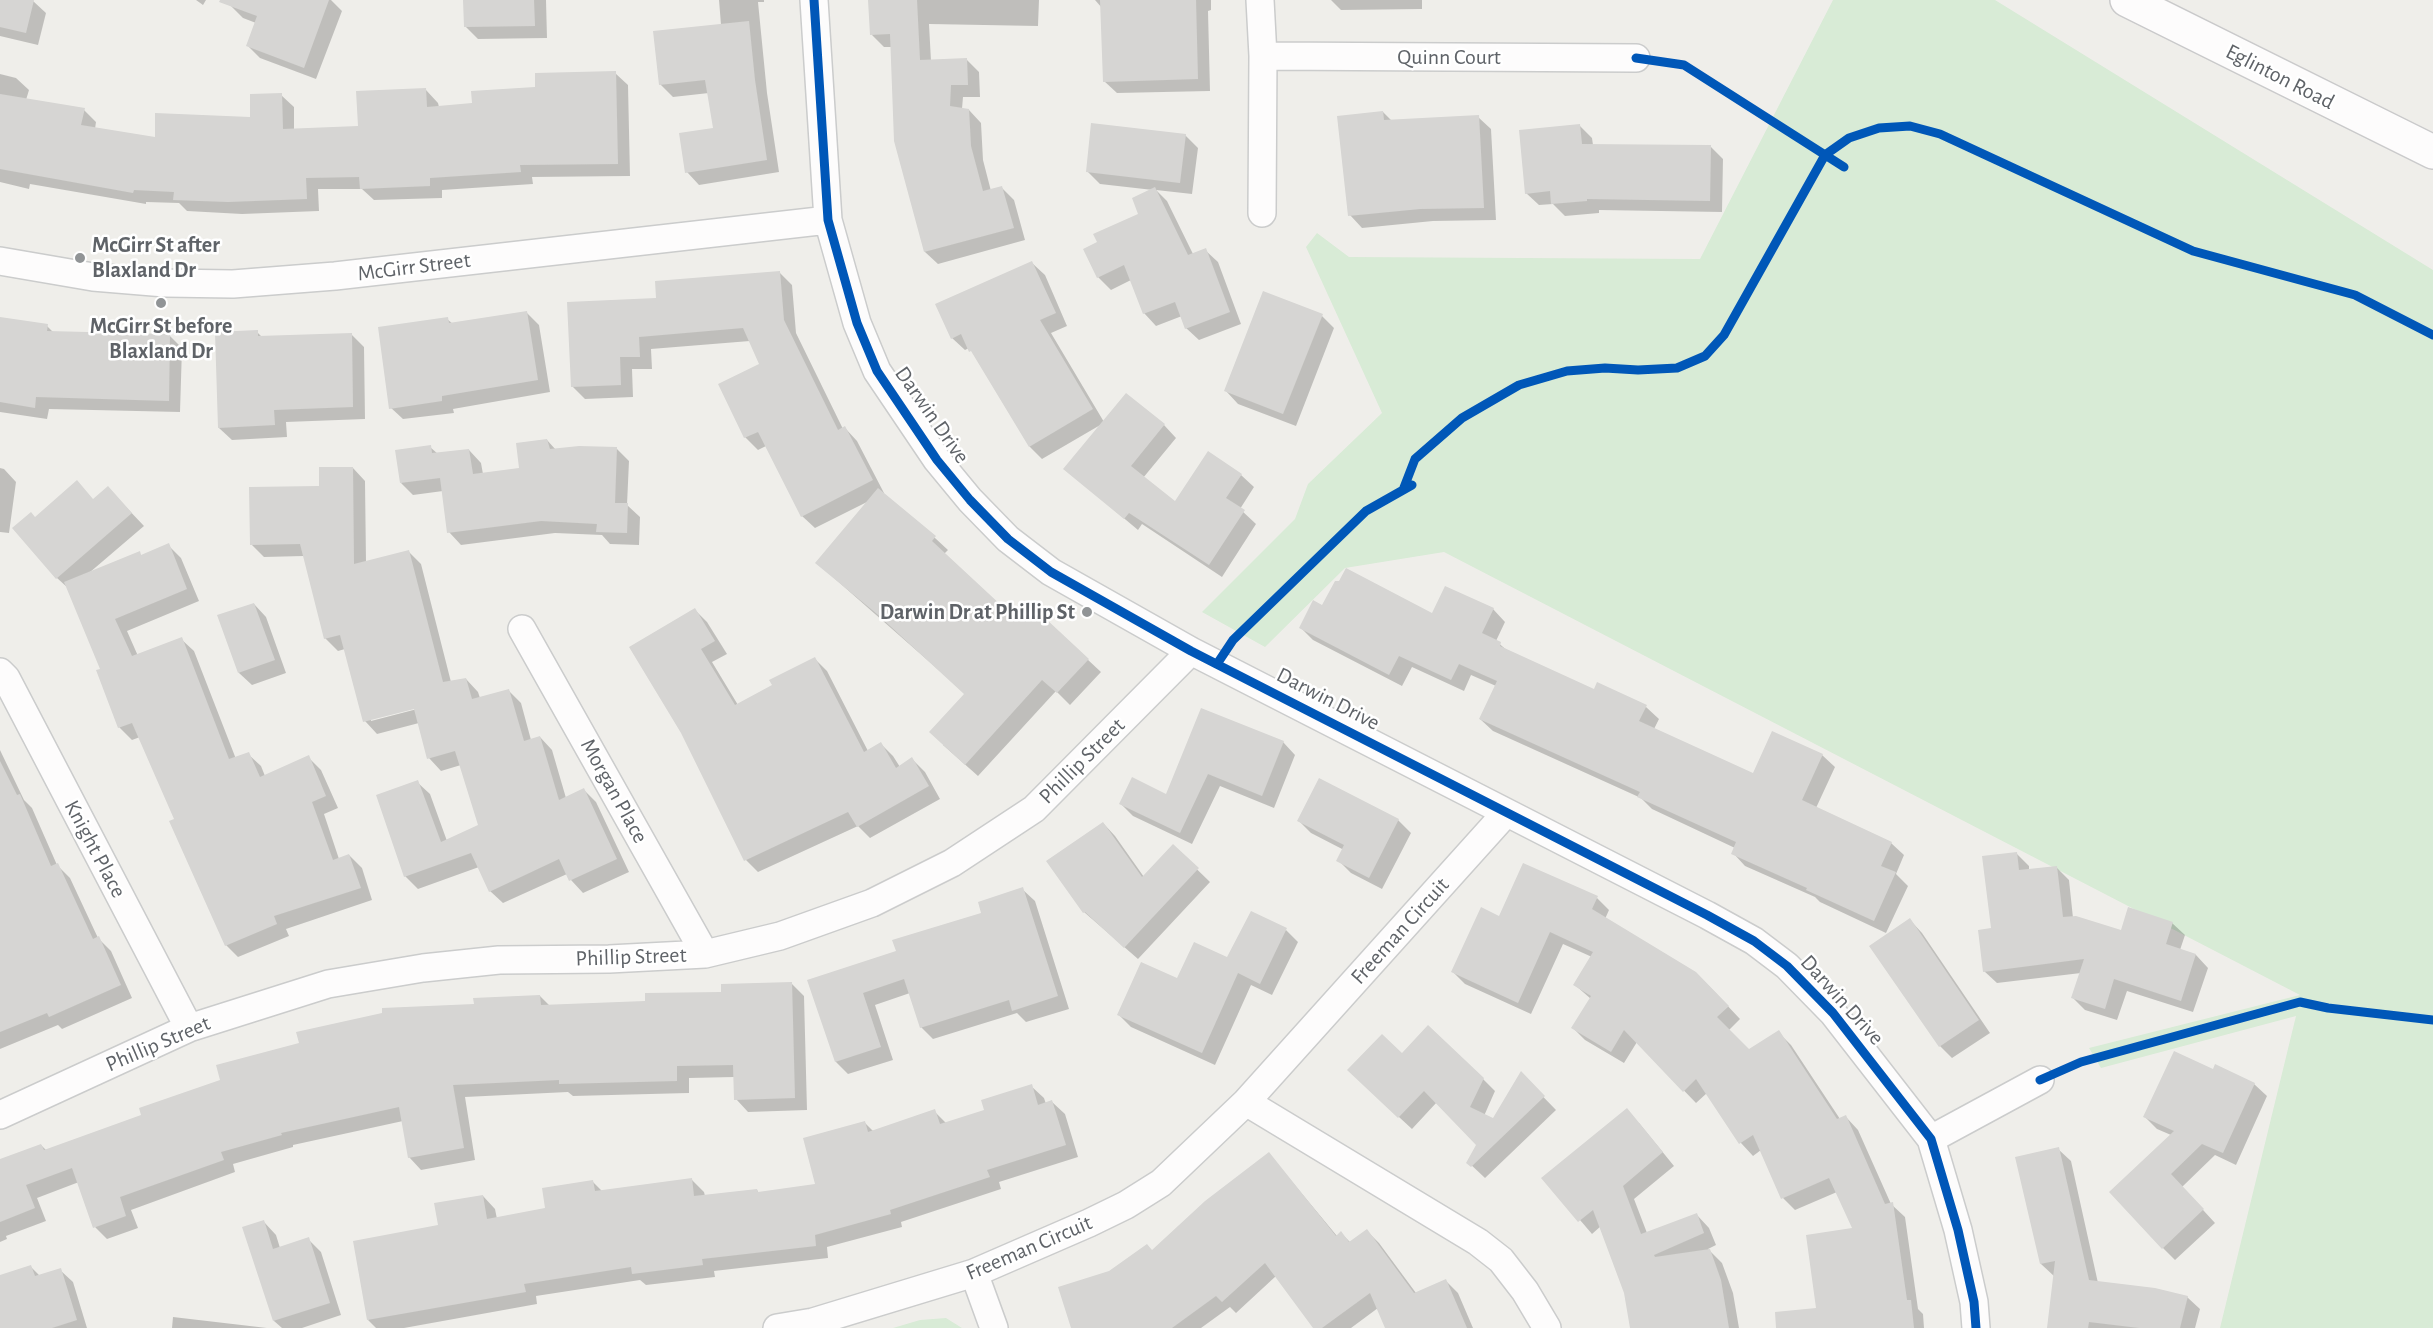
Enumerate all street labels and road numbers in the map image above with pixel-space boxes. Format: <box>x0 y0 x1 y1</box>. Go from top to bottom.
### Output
street label: Eglinton Road <box>2221 38 2339 116</box>
street label: Quinn Court <box>1397 44 1501 70</box>
street label: McGirr Street <box>356 247 472 287</box>
street label: Darwin Drive <box>889 361 975 469</box>
street label: Darwin Drive <box>1272 662 1384 736</box>
street label: Phillip Street <box>1033 712 1131 810</box>
street label: Morgan Place <box>574 734 654 848</box>
street label: Knight Place <box>58 796 132 902</box>
street label: Freeman Circuit <box>1345 872 1455 990</box>
street label: Phillip Street <box>575 942 687 972</box>
street label: Darwin Drive <box>1795 949 1889 1051</box>
street label: Phillip Street <box>102 1010 214 1078</box>
street label: Freeman Circuit <box>962 1210 1096 1286</box>

